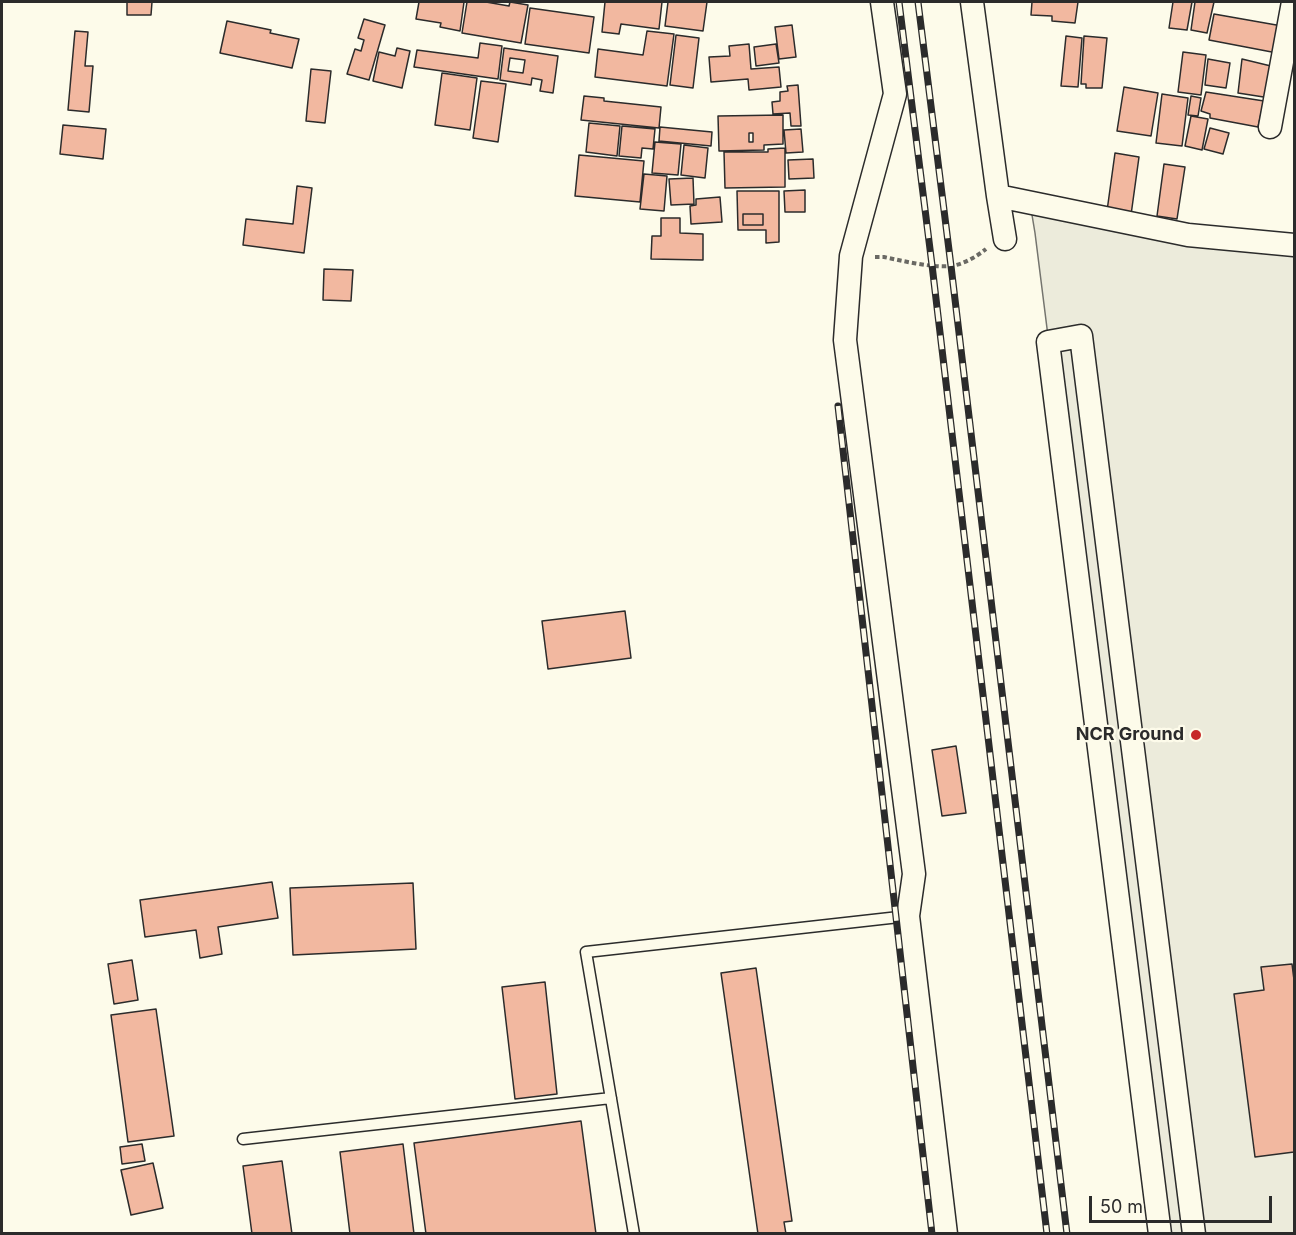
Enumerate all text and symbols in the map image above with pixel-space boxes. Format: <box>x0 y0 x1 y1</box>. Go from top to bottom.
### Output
place label: NCR Ground <box>1076 724 1184 746</box>
marker: NCR Ground <box>1189 728 1203 742</box>
scale bar <box>1092 1184 1275 1222</box>
text: 50 m <box>1100 1196 1143 1217</box>

